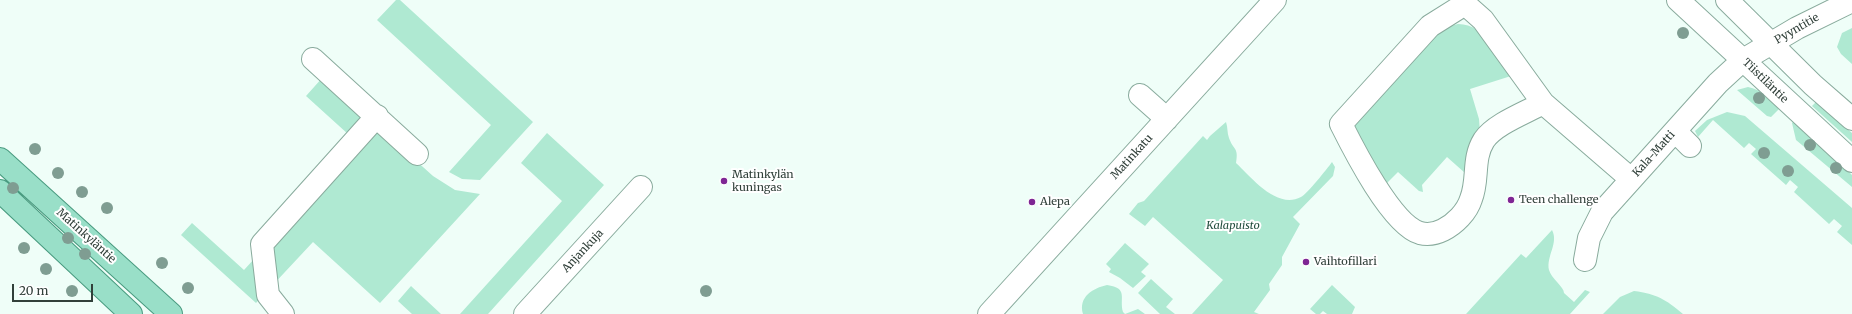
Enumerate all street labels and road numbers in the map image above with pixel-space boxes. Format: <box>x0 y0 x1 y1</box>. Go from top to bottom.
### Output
street label: Pyyntitie <box>1772 11 1822 47</box>
street label: Tiistiläntie <box>1739 56 1791 106</box>
street label: Kala-Matti <box>1630 128 1678 180</box>
street label: Matinkatu <box>1108 132 1156 182</box>
street label: Matinkyläntie <box>54 206 118 266</box>
street label: Anjankuja <box>560 227 606 275</box>

